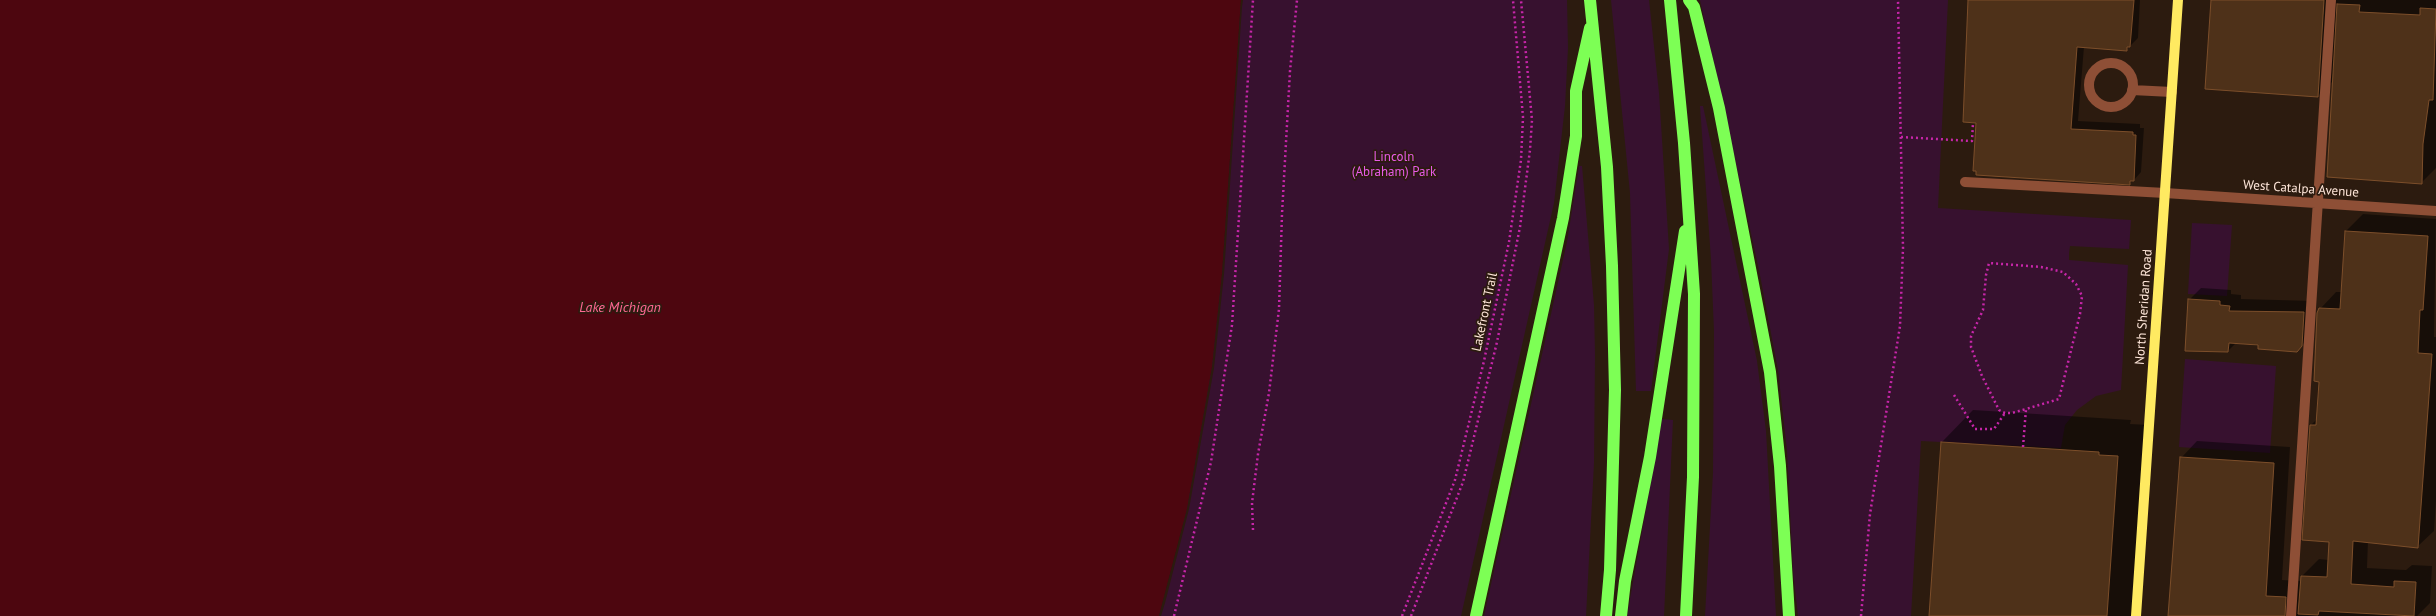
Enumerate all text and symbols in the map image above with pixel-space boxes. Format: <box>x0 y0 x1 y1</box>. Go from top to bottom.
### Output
park label: Lincoln (Abraham) Park <box>1352 149 1436 180</box>
street label: West Catalpa Avenue <box>2243 177 2359 201</box>
street label: North Sheridan Road <box>2132 249 2156 365</box>
street label: Lakefront Trail <box>1469 271 1501 353</box>
water label: Lake Michigan <box>579 300 661 316</box>

